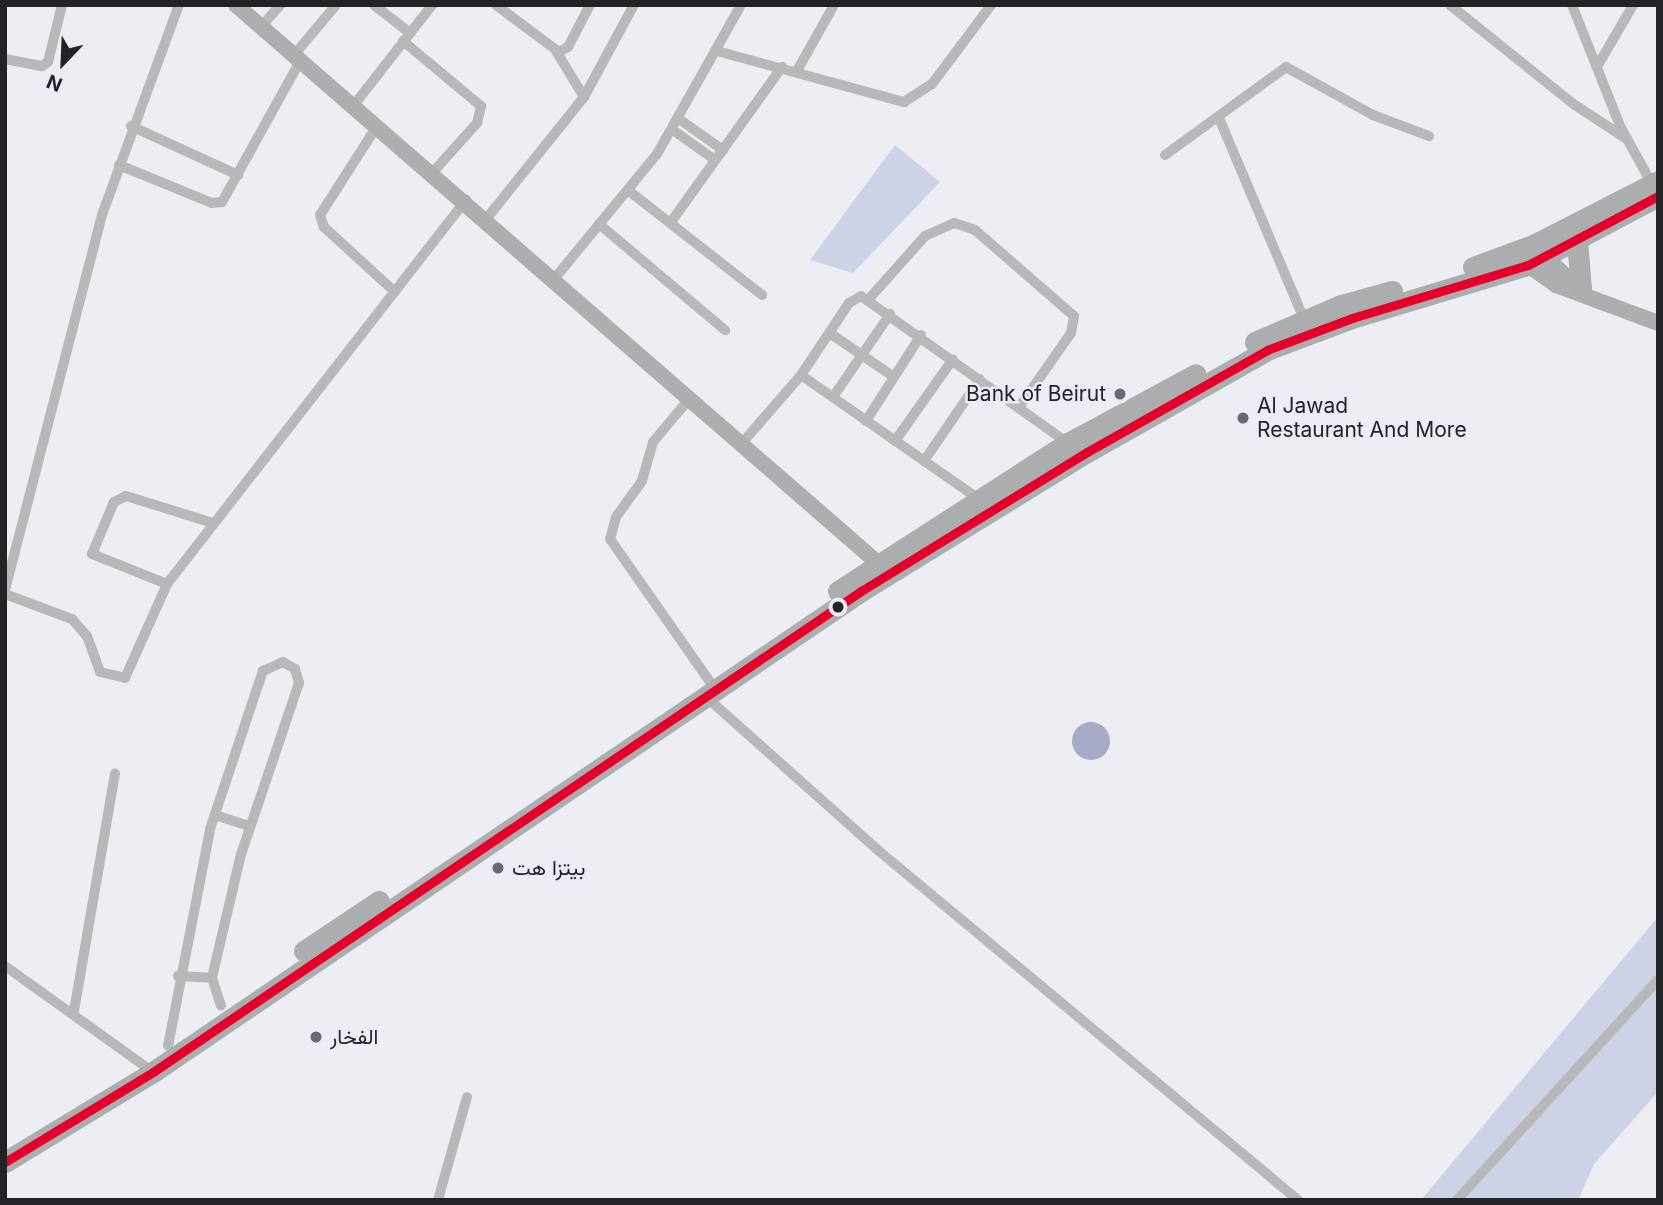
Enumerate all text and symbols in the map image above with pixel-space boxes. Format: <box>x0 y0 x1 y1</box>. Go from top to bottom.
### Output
north arrow <box>28 28 98 98</box>
text: N <box>43 69 66 96</box>
place label: Bank of Beirut <box>966 381 1106 407</box>
marker: Bank of Beirut <box>1112 386 1128 402</box>
place label: Al Jawad Restaurant And More <box>1257 393 1467 443</box>
marker: Al Jawad Restaurant And More <box>1235 410 1251 426</box>
unlabelled marker <box>831 600 845 614</box>
place label: بيتزا هت <box>512 855 585 881</box>
marker: بيتزا هت <box>490 860 506 876</box>
place label: الفخار <box>330 1024 378 1050</box>
marker: الفخار <box>308 1029 324 1045</box>

